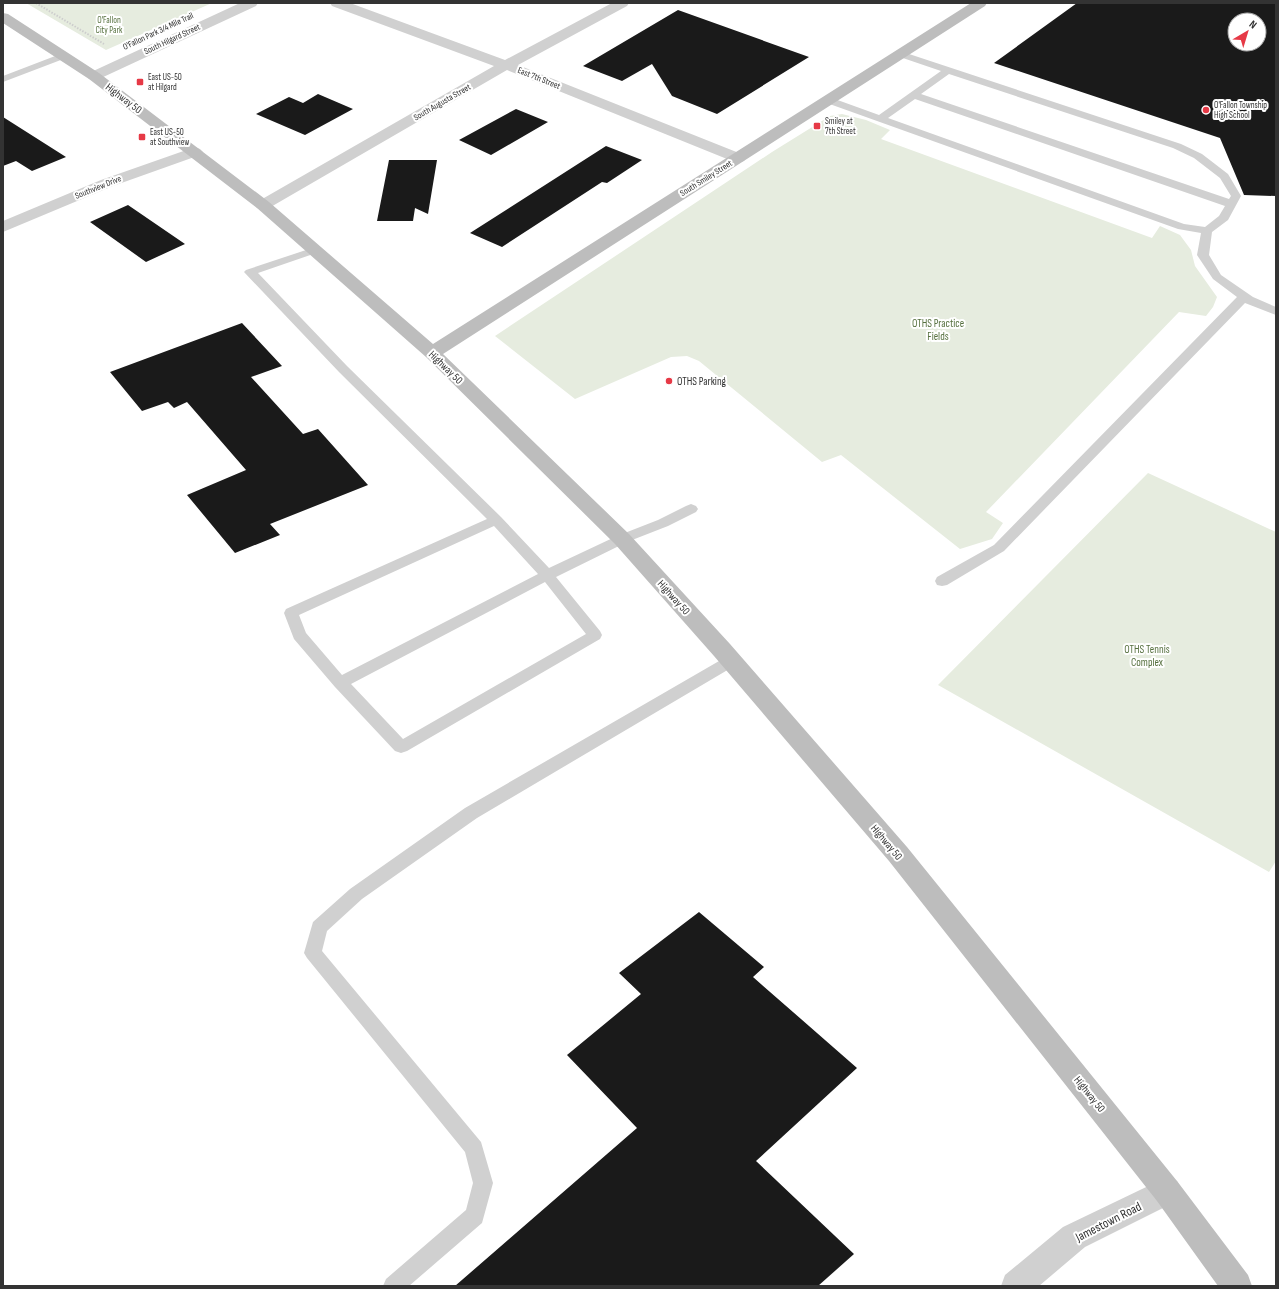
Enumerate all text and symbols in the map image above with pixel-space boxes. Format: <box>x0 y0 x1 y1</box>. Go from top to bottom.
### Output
street label: O'Fallon Park 3/4 Mile Trail <box>121 10 196 53</box>
north arrow <box>1227 12 1267 52</box>
park label: O'Fallon City Park <box>96 15 123 36</box>
text: N <box>1247 18 1259 32</box>
street label: South Hilgard Street <box>142 22 202 57</box>
street label: East 7th Street <box>516 65 562 92</box>
place label: East US-50 at Hilgard <box>148 72 182 93</box>
marker: East US-50 at Hilgard <box>135 77 145 87</box>
street label: Highway 50 <box>103 80 145 116</box>
street label: South Augusta Street <box>412 82 473 123</box>
place label: O'Fallon Township High School <box>1214 100 1267 121</box>
marker: O'Fallon Township High School <box>1201 105 1211 115</box>
place label: Smiley at 7th Street <box>825 116 856 137</box>
marker: Smiley at 7th Street <box>812 121 822 131</box>
place label: East US-50 at Southview <box>150 127 189 148</box>
marker: East US-50 at Southview <box>137 132 147 142</box>
street label: South Smiley Street <box>678 158 735 199</box>
street label: Southview Drive <box>73 173 123 202</box>
park label: OTHS Practice Fields <box>912 317 964 343</box>
street label: Highway 50 <box>426 348 465 387</box>
place label: OTHS Parking <box>677 375 727 388</box>
marker: OTHS Parking <box>664 376 674 386</box>
street label: Highway 50 <box>655 577 693 617</box>
park label: OTHS Tennis Complex <box>1124 643 1170 669</box>
street label: Highway 50 <box>868 822 905 863</box>
street label: Highway 50 <box>1071 1074 1108 1115</box>
street label: Jamestown Road <box>1072 1198 1144 1246</box>

